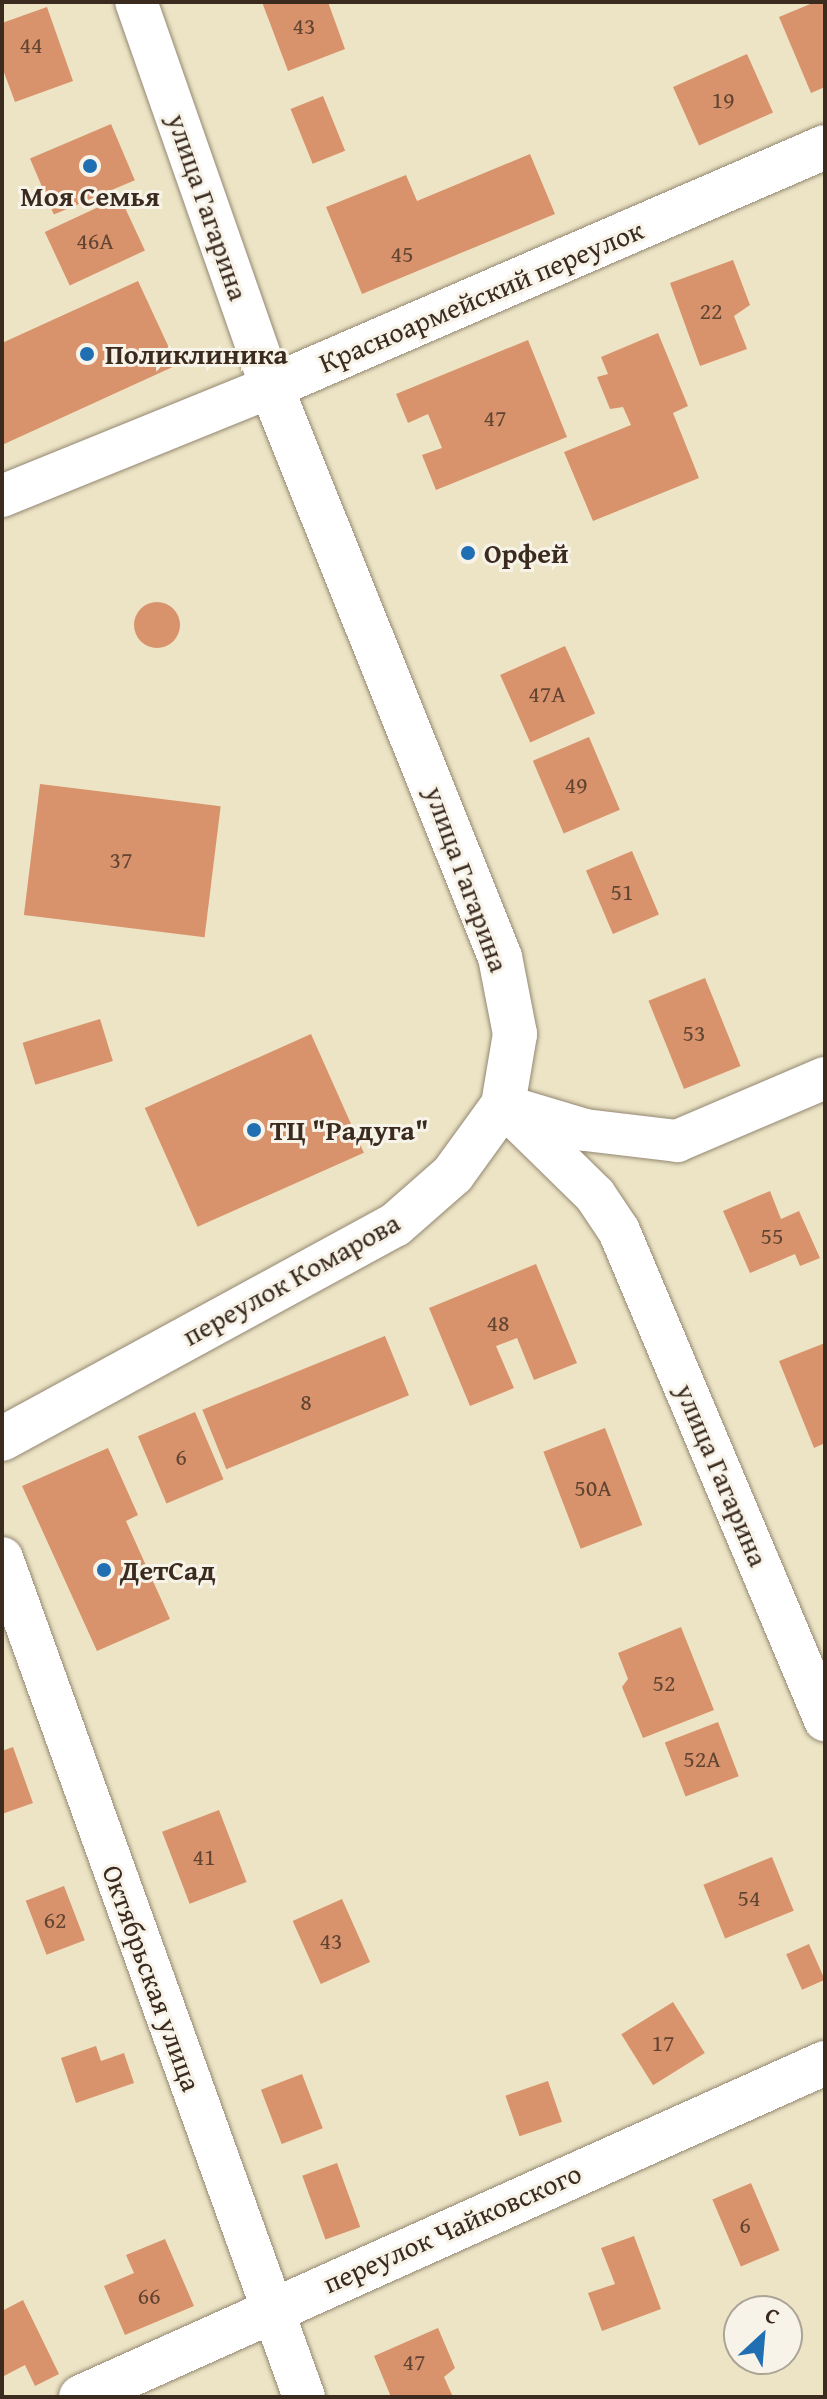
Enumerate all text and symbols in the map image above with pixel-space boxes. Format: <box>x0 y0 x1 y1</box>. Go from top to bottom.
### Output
house number: 43 <box>292 12 316 40</box>
house number: 44 <box>19 31 43 59</box>
house number: 19 <box>711 86 735 114</box>
street label: улица Гагарина <box>160 109 256 305</box>
marker: Моя Семья <box>81 157 99 175</box>
place label: Моя Семья <box>20 179 160 213</box>
street label: Красноармейский переулок <box>314 212 648 380</box>
house number: 46А <box>76 227 114 255</box>
house number: 45 <box>390 240 414 268</box>
house number: 22 <box>699 297 723 325</box>
place label: Поликлиника <box>105 337 288 371</box>
marker: Поликлиника <box>76 343 98 365</box>
house number: 47 <box>483 404 507 432</box>
place label: Орфей <box>484 536 569 570</box>
marker: Орфей <box>459 544 477 562</box>
house number: 47А <box>528 680 566 708</box>
house number: 49 <box>564 771 588 799</box>
street label: улица Гагарина <box>418 782 516 976</box>
house number: 37 <box>109 846 133 874</box>
house number: 51 <box>610 878 634 906</box>
house number: 53 <box>682 1019 706 1047</box>
place label: ТЦ "Радуга" <box>270 1113 428 1147</box>
marker: ТЦ "Радуга" <box>245 1121 263 1139</box>
street label: переулок Комарова <box>177 1205 405 1353</box>
house number: 55 <box>760 1222 784 1250</box>
house number: 48 <box>486 1309 510 1337</box>
street label: улица Гагарина <box>668 1379 776 1571</box>
house number: 8 <box>300 1388 312 1416</box>
house number: 6 <box>175 1443 187 1471</box>
house number: 50А <box>574 1474 612 1502</box>
place label: ДетСад <box>120 1553 216 1587</box>
marker: ДетСад <box>95 1561 113 1579</box>
house number: 52 <box>652 1669 676 1697</box>
house number: 52А <box>683 1745 721 1773</box>
house number: 41 <box>192 1843 216 1871</box>
street label: Октябрьская улица <box>95 1860 209 2096</box>
house number: 54 <box>737 1884 761 1912</box>
house number: 62 <box>43 1906 67 1934</box>
house number: 43 <box>319 1927 343 1955</box>
house number: 17 <box>651 2029 675 2057</box>
street label: переулок Чайковского <box>318 2156 586 2300</box>
house number: 6 <box>739 2211 751 2239</box>
house number: 66 <box>137 2282 161 2310</box>
north arrow <box>723 2295 803 2375</box>
text: С <box>760 2298 785 2332</box>
house number: 47 <box>402 2348 426 2376</box>

